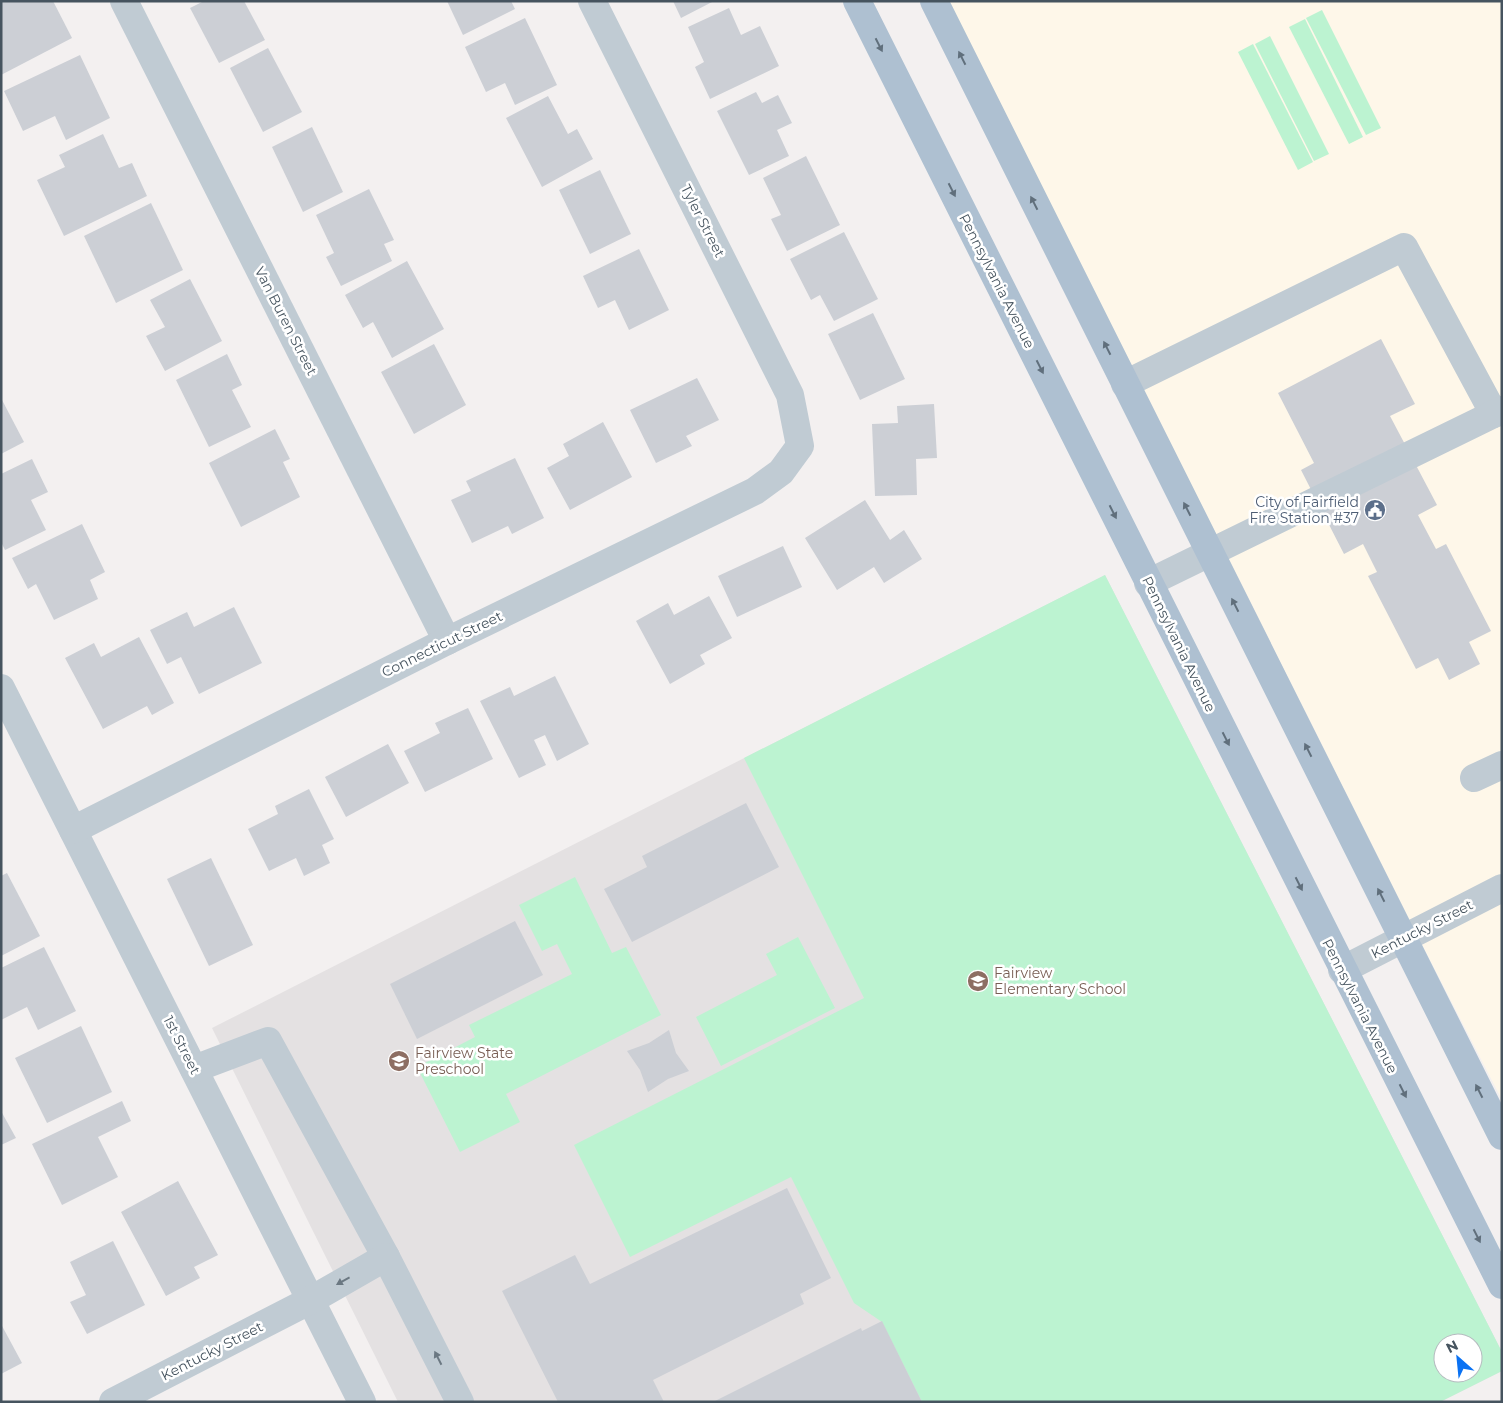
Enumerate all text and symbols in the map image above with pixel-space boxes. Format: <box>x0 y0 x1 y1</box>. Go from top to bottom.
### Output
one-way arrow <box>875 38 883 52</box>
one-way arrow <box>958 50 966 65</box>
street label: Tyler Street <box>677 182 729 261</box>
one-way arrow <box>948 183 956 197</box>
one-way arrow <box>1030 196 1038 210</box>
street label: Pennsylvania Avenue <box>955 211 1039 351</box>
street label: Van Buren Street <box>251 264 321 379</box>
one-way arrow <box>1103 341 1111 355</box>
one-way arrow <box>1036 360 1044 374</box>
place label: City of Fairfield Fire Station #37 <box>1249 493 1359 527</box>
public building icon: City of Fairfield Fire Station #37 <box>1363 498 1387 522</box>
one-way arrow <box>1183 502 1191 516</box>
one-way arrow <box>1109 505 1117 519</box>
street label: Pennsylvania Avenue <box>1138 573 1220 715</box>
one-way arrow <box>1231 597 1239 612</box>
street label: Connecticut Street <box>379 607 506 681</box>
one-way arrow <box>1222 732 1230 746</box>
one-way arrow <box>1304 743 1312 757</box>
one-way arrow <box>1295 877 1303 892</box>
one-way arrow <box>1377 888 1385 902</box>
street label: Kentucky Street <box>1368 895 1476 962</box>
street label: Pennsylvania Avenue <box>1318 936 1402 1076</box>
place label: Fairview Elementary School <box>994 964 1126 998</box>
school or university icon: Fairview Elementary School <box>966 969 990 993</box>
street label: 1st Street <box>160 1013 205 1078</box>
place label: Fairview State Preschool <box>415 1044 513 1078</box>
school or university icon: Fairview State Preschool <box>387 1049 411 1073</box>
one-way arrow <box>1399 1084 1407 1099</box>
one-way arrow <box>1475 1084 1483 1098</box>
one-way arrow <box>1473 1229 1481 1243</box>
one-way arrow <box>336 1277 350 1286</box>
street label: Kentucky Street <box>158 1317 266 1384</box>
north arrow <box>1433 1333 1483 1383</box>
text: N <box>1443 1336 1461 1357</box>
one-way arrow <box>434 1351 442 1366</box>

